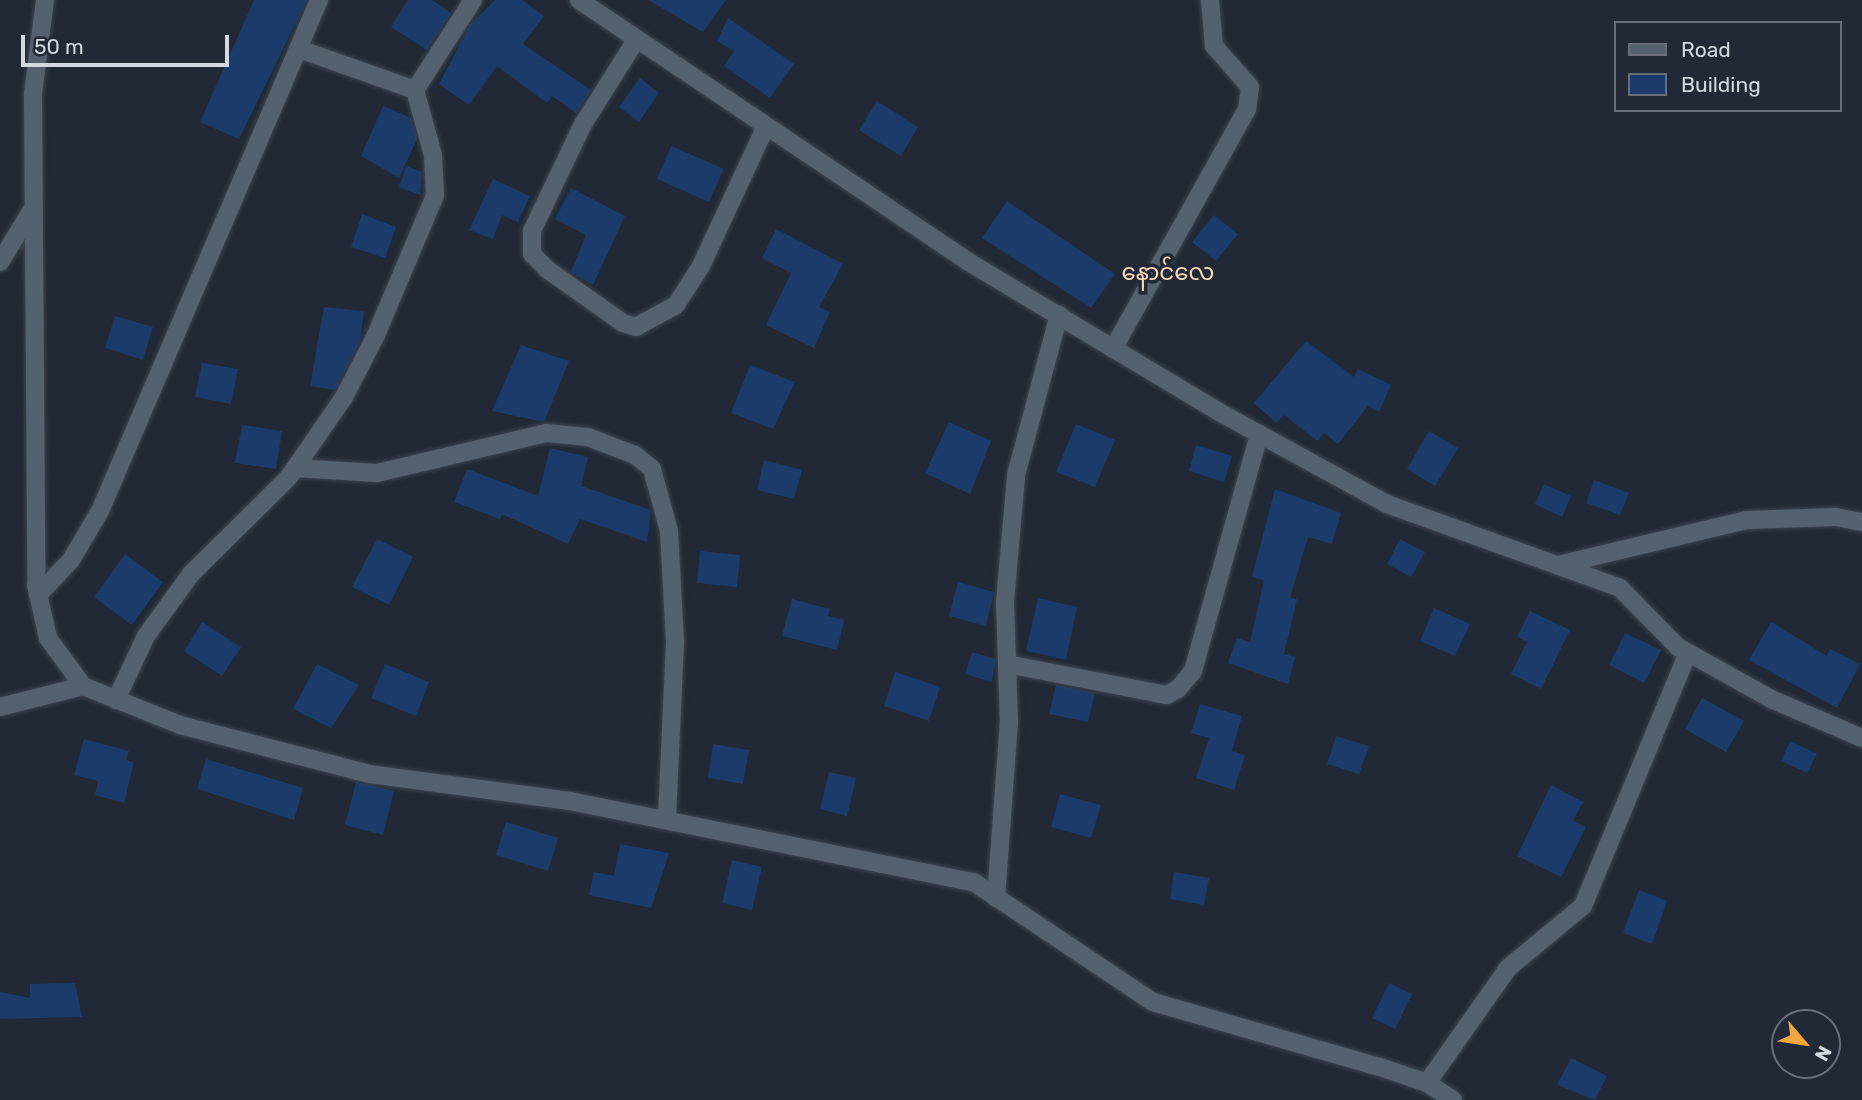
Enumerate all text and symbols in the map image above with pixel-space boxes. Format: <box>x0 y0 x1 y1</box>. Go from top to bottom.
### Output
scale bar <box>24 21 233 65</box>
legend <box>1614 21 1841 112</box>
text: 50 m <box>34 34 84 59</box>
text: Road <box>1681 37 1731 62</box>
text: Building <box>1681 72 1761 97</box>
district label: နောင်လေ <box>1122 258 1214 286</box>
north arrow <box>1771 1009 1841 1079</box>
text: N <box>1810 1042 1836 1065</box>

